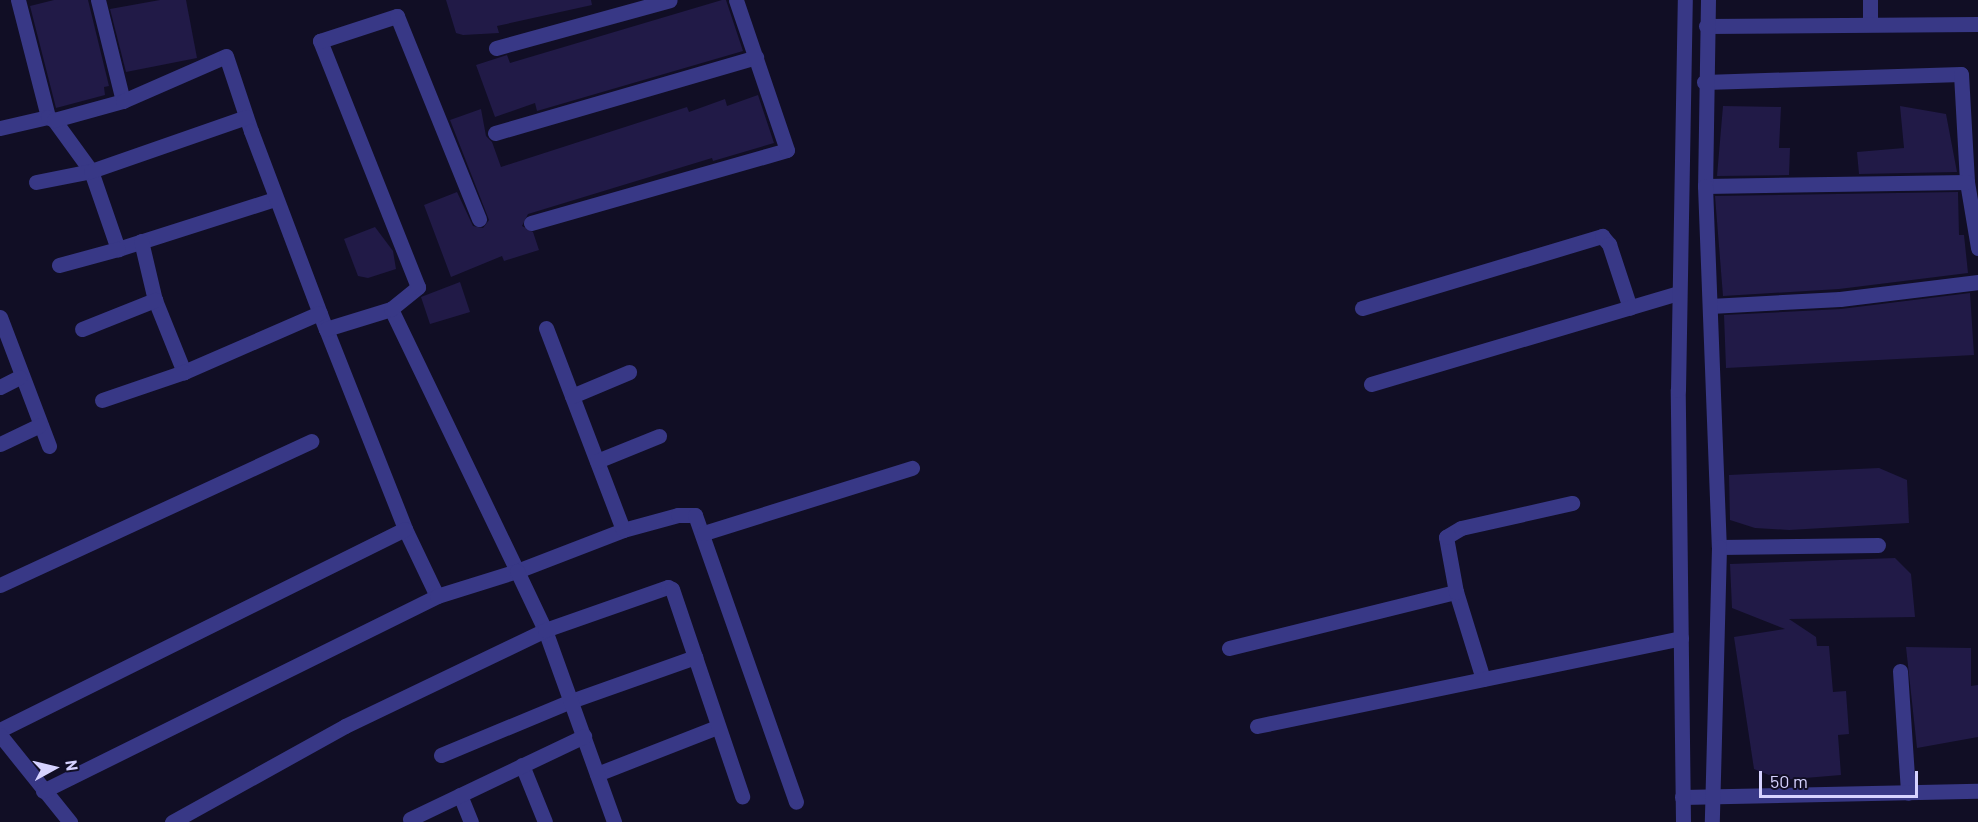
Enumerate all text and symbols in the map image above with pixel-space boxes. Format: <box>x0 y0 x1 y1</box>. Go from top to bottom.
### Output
north arrow <box>24 738 84 798</box>
text: N <box>62 759 82 772</box>
scale bar <box>1762 759 1921 797</box>
text: 50 m <box>1770 770 1808 792</box>

